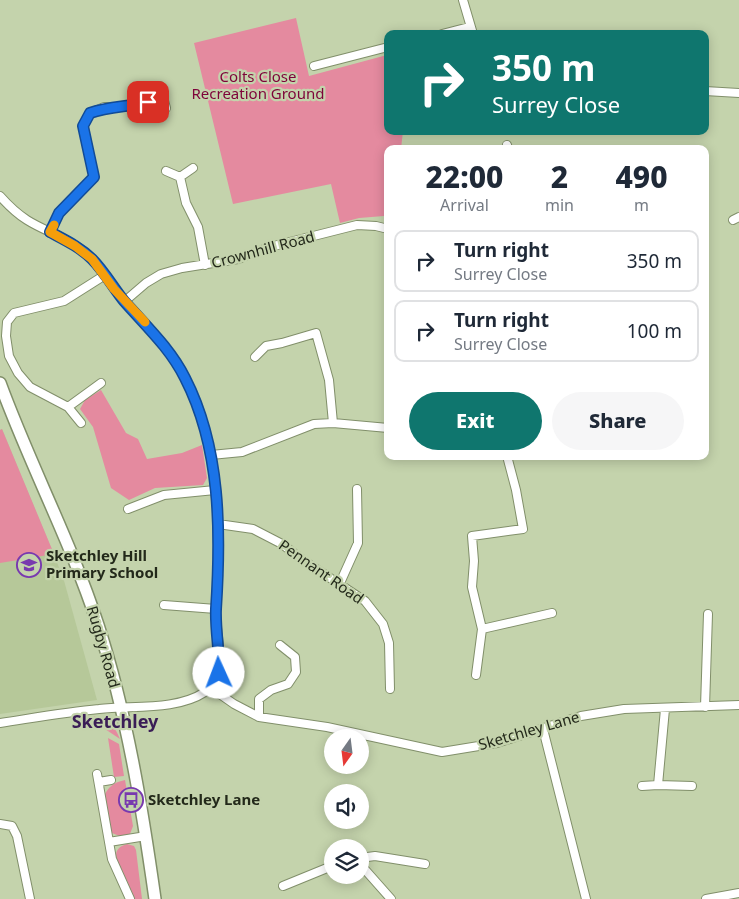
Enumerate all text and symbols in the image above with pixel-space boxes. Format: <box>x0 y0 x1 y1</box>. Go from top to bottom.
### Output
text: 350 m <box>492 44 595 91</box>
icon: right <box>409 50 474 115</box>
park label: Colts Close Recreation Ground <box>192 66 324 103</box>
pin <box>127 81 169 123</box>
icon: arrive <box>134 88 162 116</box>
text: Surrey Close <box>492 89 620 119</box>
text: 22:00 <box>426 156 503 197</box>
text: 2 <box>551 156 568 197</box>
text: 490 <box>615 156 667 197</box>
text: Arrival <box>440 194 489 216</box>
text: min <box>545 194 574 216</box>
text: m <box>634 194 649 216</box>
street label: Crownhill Road <box>209 226 317 272</box>
text: Turn right <box>454 237 549 263</box>
icon: right <box>411 247 439 275</box>
text: 350 m <box>627 248 682 274</box>
text: Surrey Close <box>454 263 547 285</box>
text: Turn right <box>454 307 549 333</box>
icon: right <box>411 317 439 345</box>
text: 100 m <box>627 318 682 344</box>
text: Surrey Close <box>454 333 547 355</box>
button: Exit <box>409 392 542 450</box>
button: Share <box>552 392 684 450</box>
street label: Pennant Road <box>275 535 368 608</box>
place label: Sketchley Hill Primary School <box>46 545 158 582</box>
school or university icon: Sketchley Hill Primary School <box>16 552 42 578</box>
street label: Rugby Road <box>83 603 125 690</box>
position arrow <box>192 646 244 698</box>
street label: Sketchley Lane <box>476 706 582 754</box>
district label: Sketchley <box>72 709 159 733</box>
north arrow <box>324 729 369 774</box>
map controls <box>324 729 369 884</box>
button: sound <box>324 784 369 829</box>
bus stop icon: Sketchley Lane <box>118 787 144 813</box>
place label: Sketchley Lane <box>148 789 260 809</box>
button: layers <box>324 839 369 884</box>

